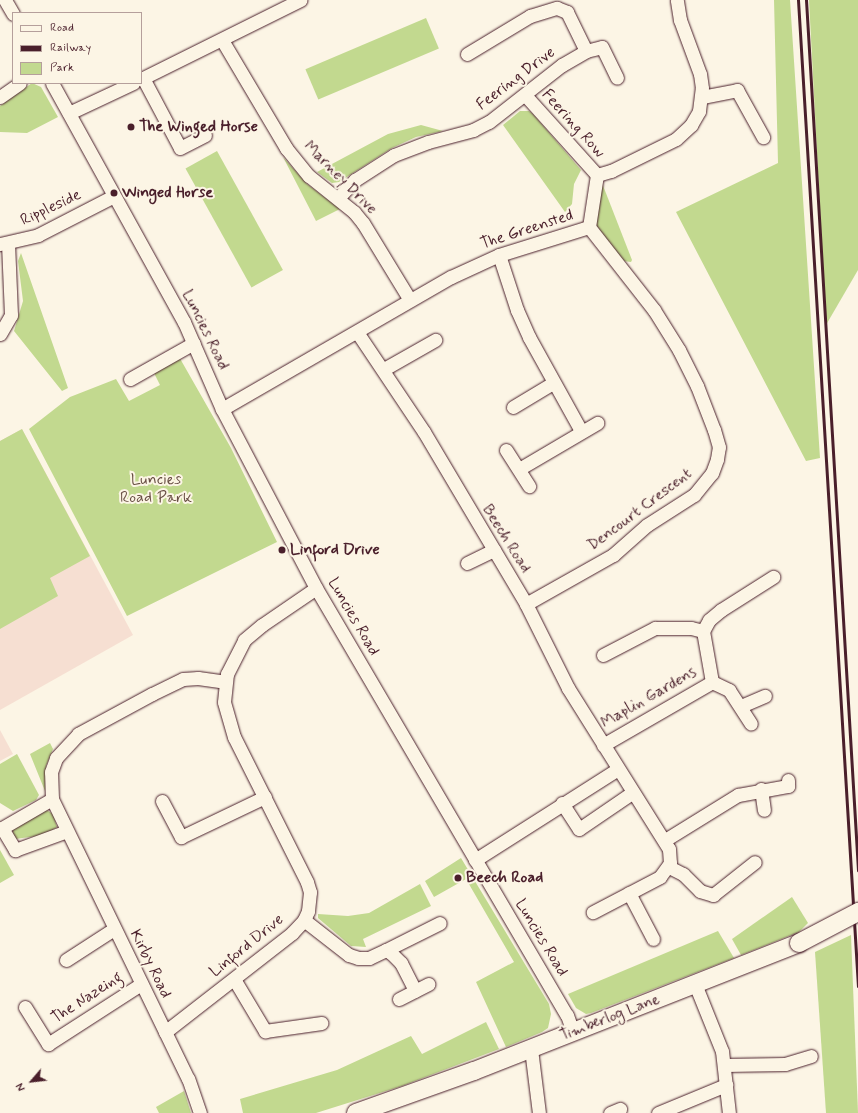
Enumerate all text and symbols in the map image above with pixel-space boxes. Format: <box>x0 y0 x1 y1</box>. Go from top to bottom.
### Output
legend <box>12 12 142 84</box>
text: Road <box>50 20 74 36</box>
text: Railway <box>50 40 91 56</box>
street label: Feering Drive <box>473 43 559 115</box>
text: Park <box>50 60 74 76</box>
street label: Feering Row <box>538 86 608 162</box>
place label: The Winged Horse <box>139 117 259 137</box>
marker: The Winged Horse <box>126 122 136 132</box>
street label: Marney Drive <box>300 138 380 218</box>
place label: Winged Horse <box>122 183 213 203</box>
street label: Rippleside <box>18 186 84 230</box>
marker: Winged Horse <box>109 188 119 198</box>
street label: The Greensted <box>477 206 577 254</box>
street label: Luncies Road <box>177 287 233 373</box>
street label: Dencourt Crescent <box>583 464 697 556</box>
park label: Luncies Road Park <box>122 470 190 508</box>
street label: Beech Road <box>477 501 535 577</box>
place label: Linford Drive <box>290 540 378 560</box>
marker: Linford Drive <box>277 545 287 555</box>
street label: Luncies Road <box>323 575 383 659</box>
street label: Maplin Gardens <box>598 663 700 733</box>
place label: Beech Road <box>466 868 543 888</box>
marker: Beech Road <box>453 873 463 883</box>
street label: Luncies Road <box>510 896 572 980</box>
street label: Linford Drive <box>207 911 287 981</box>
street label: Kirby Road <box>125 927 175 1001</box>
street label: The Nazeing <box>47 967 127 1029</box>
street label: Timberlog Lane <box>557 990 663 1046</box>
north arrow <box>12 1061 52 1101</box>
text: N <box>14 1080 29 1093</box>

